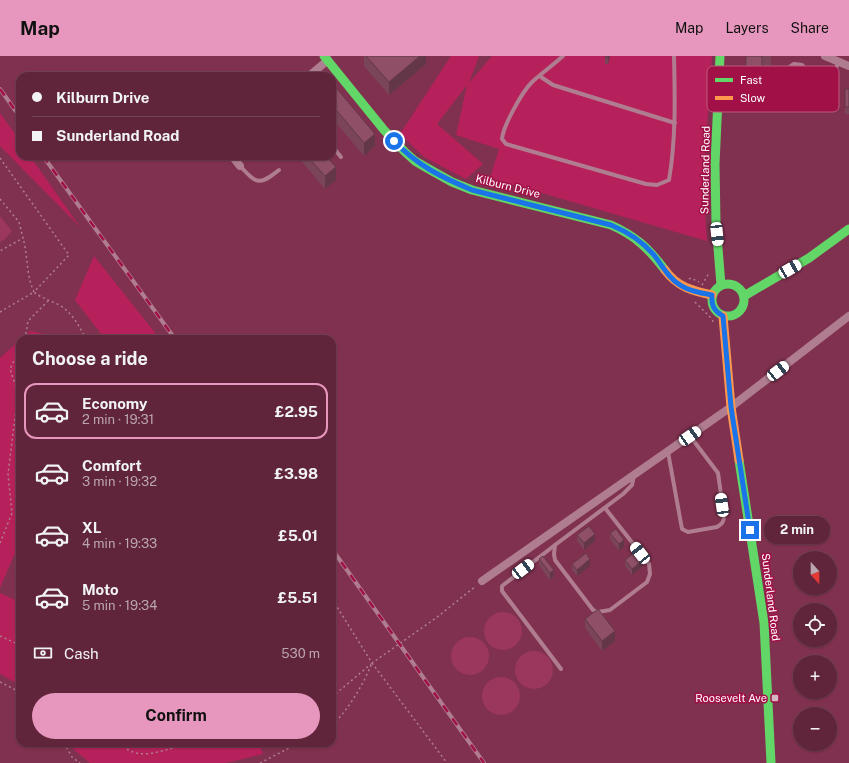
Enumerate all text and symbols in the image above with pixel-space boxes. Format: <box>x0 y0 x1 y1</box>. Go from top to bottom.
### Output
text: Map <box>20 17 60 39</box>
text: Map <box>675 20 703 36</box>
text: Layers <box>725 20 769 36</box>
text: Share <box>791 20 829 36</box>
legend <box>707 66 839 112</box>
text: Fast <box>740 74 762 86</box>
text: Kilburn Drive <box>56 89 149 106</box>
text: Slow <box>740 92 766 104</box>
street label: Sunderland Road <box>698 126 712 214</box>
text: Sunderland Road <box>56 127 179 144</box>
route start <box>385 132 403 150</box>
street label: Kilburn Drive <box>474 172 542 200</box>
car <box>710 221 724 247</box>
car <box>777 258 803 280</box>
text: Choose a ride <box>32 348 148 369</box>
car <box>765 359 791 383</box>
icon: car <box>34 393 70 429</box>
text: Economy <box>82 395 147 412</box>
text: £2.95 <box>275 403 318 420</box>
text: 2 min · 19:31 <box>82 412 154 427</box>
car <box>677 424 703 448</box>
icon: car <box>34 455 70 491</box>
text: Comfort <box>82 457 142 474</box>
text: £3.98 <box>274 465 318 482</box>
text: 3 min · 19:32 <box>82 474 157 489</box>
car <box>714 492 730 518</box>
callout: 2 min <box>764 516 830 544</box>
icon: car <box>34 517 70 553</box>
text: XL <box>82 519 101 536</box>
route end <box>741 521 759 539</box>
text: 2 min <box>780 522 814 537</box>
text: £5.01 <box>278 527 318 544</box>
text: 4 min · 19:33 <box>82 536 157 551</box>
car <box>628 540 652 566</box>
north arrow <box>793 551 837 595</box>
map controls <box>793 551 837 751</box>
street label: Sunderland Road <box>760 552 782 642</box>
car <box>510 557 536 581</box>
icon: car <box>34 579 70 615</box>
text: Moto <box>82 581 119 598</box>
text: £5.51 <box>278 589 318 606</box>
text: 5 min · 19:34 <box>82 598 157 613</box>
button: locate <box>793 603 837 647</box>
icon: cash <box>32 642 54 664</box>
text: Cash <box>64 645 99 662</box>
text: 530 m <box>281 646 320 661</box>
button: + <box>793 655 837 699</box>
place label: Roosevelt Ave <box>695 692 767 704</box>
button: Confirm <box>32 693 320 739</box>
marker: Roosevelt Ave <box>770 693 780 703</box>
button: − <box>793 707 837 751</box>

